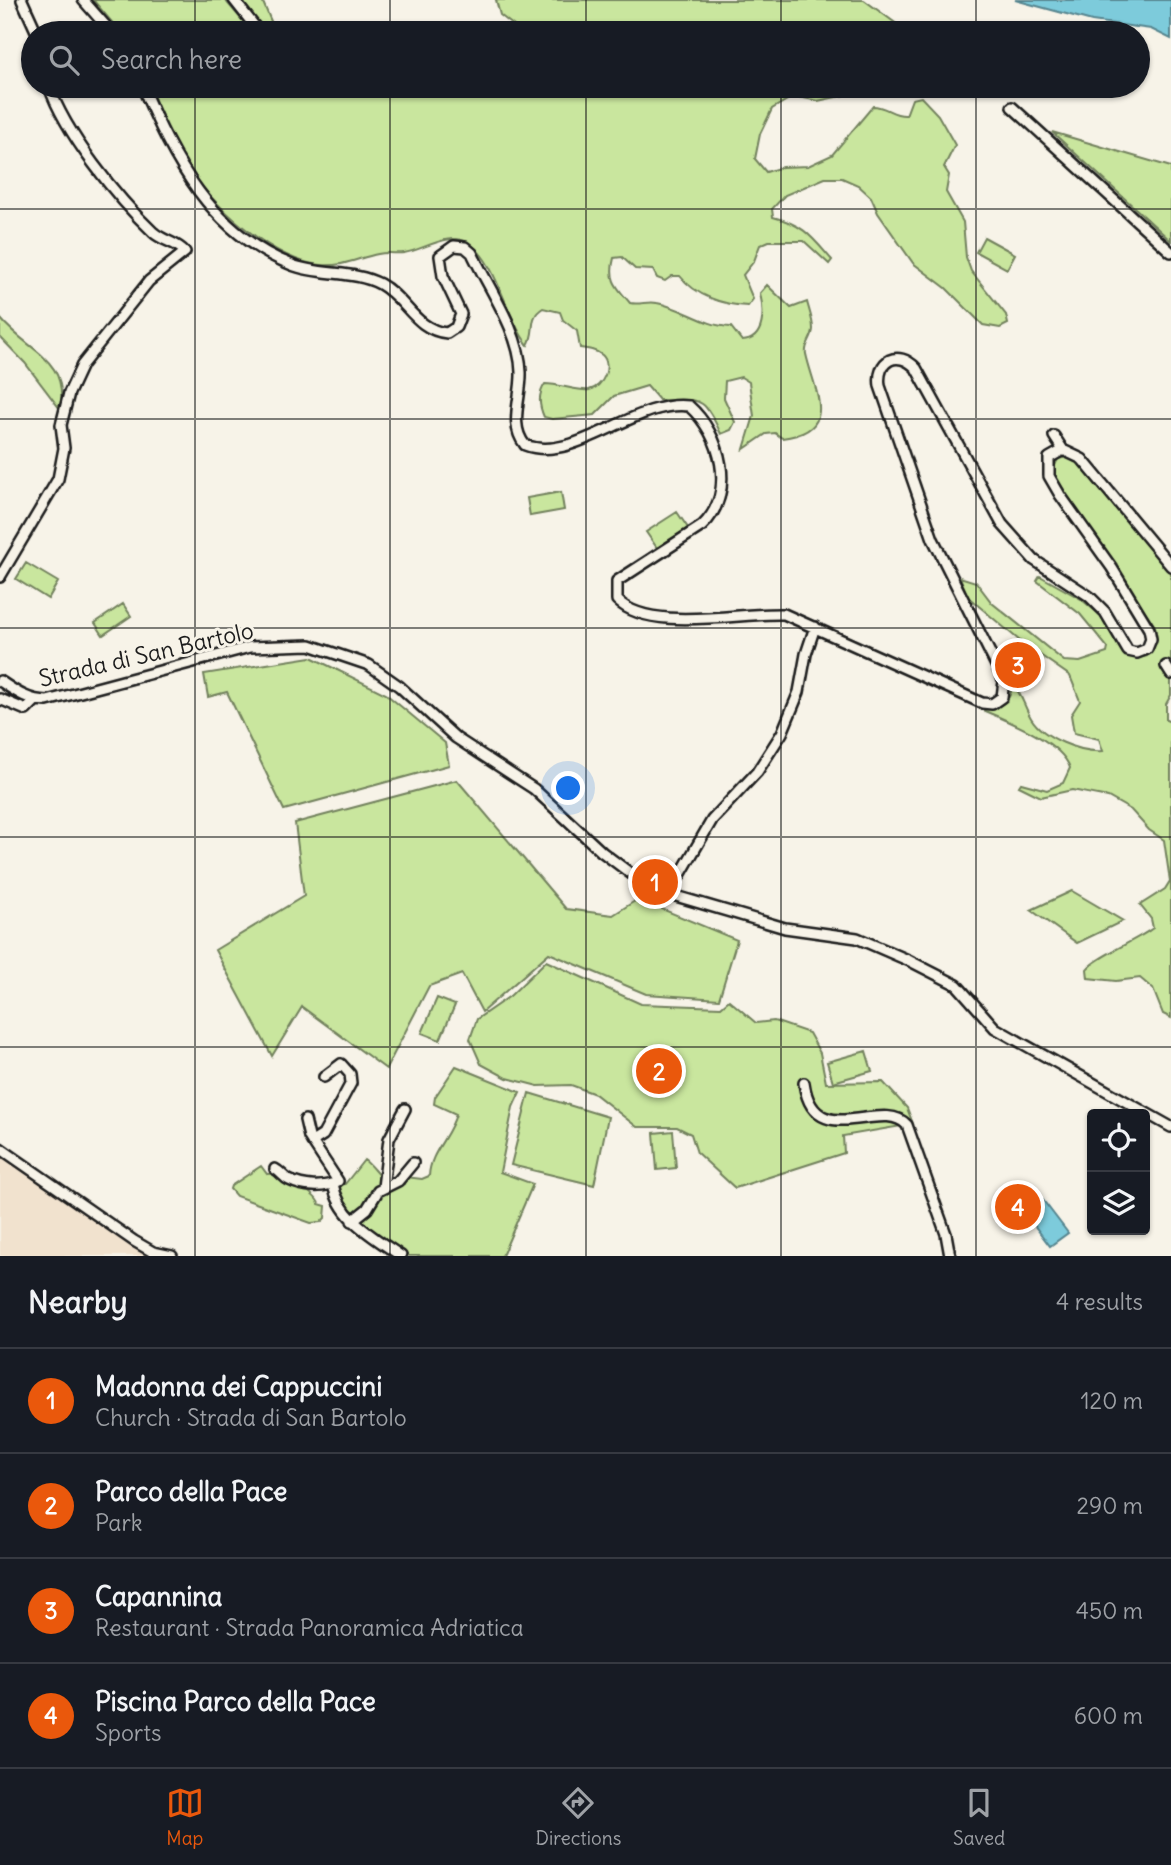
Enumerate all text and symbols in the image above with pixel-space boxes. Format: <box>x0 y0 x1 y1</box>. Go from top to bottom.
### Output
search box <box>21 21 1150 98</box>
icon: search <box>45 41 83 79</box>
text: Search here <box>101 43 242 76</box>
street label: Strada di San Bartolo <box>36 615 256 693</box>
pin: 3 <box>995 639 1041 691</box>
your location <box>551 771 585 805</box>
pin: 1 <box>632 856 678 908</box>
pin: 2 <box>636 1045 682 1097</box>
map controls <box>1087 1109 1150 1235</box>
button: locate <box>1087 1109 1150 1172</box>
button: layers <box>1087 1172 1150 1235</box>
pin: 4 <box>995 1181 1041 1233</box>
text: Nearby <box>28 1283 128 1321</box>
text: 4 results <box>1056 1287 1143 1316</box>
text: Madonna dei Cappuccini <box>95 1370 382 1403</box>
text: 1 <box>46 1386 56 1415</box>
text: 120 m <box>1080 1386 1143 1415</box>
text: Church · Strada di San Bartolo <box>95 1403 407 1432</box>
text: Parco della Pace <box>95 1475 287 1508</box>
text: 2 <box>45 1491 57 1520</box>
text: 290 m <box>1076 1491 1143 1520</box>
text: Park <box>95 1508 143 1537</box>
text: Capannina <box>95 1580 222 1613</box>
text: 3 <box>44 1596 58 1625</box>
text: 450 m <box>1076 1596 1143 1625</box>
text: Restaurant · Strada Panoramica Adriatica <box>95 1613 524 1642</box>
text: Piscina Parco della Pace <box>95 1685 376 1718</box>
text: 4 <box>44 1701 58 1730</box>
text: 600 m <box>1074 1701 1143 1730</box>
text: Sports <box>95 1718 161 1747</box>
tab: Map <box>166 1784 204 1850</box>
tab: Directions <box>536 1784 621 1850</box>
tab: Saved <box>953 1784 1005 1850</box>

